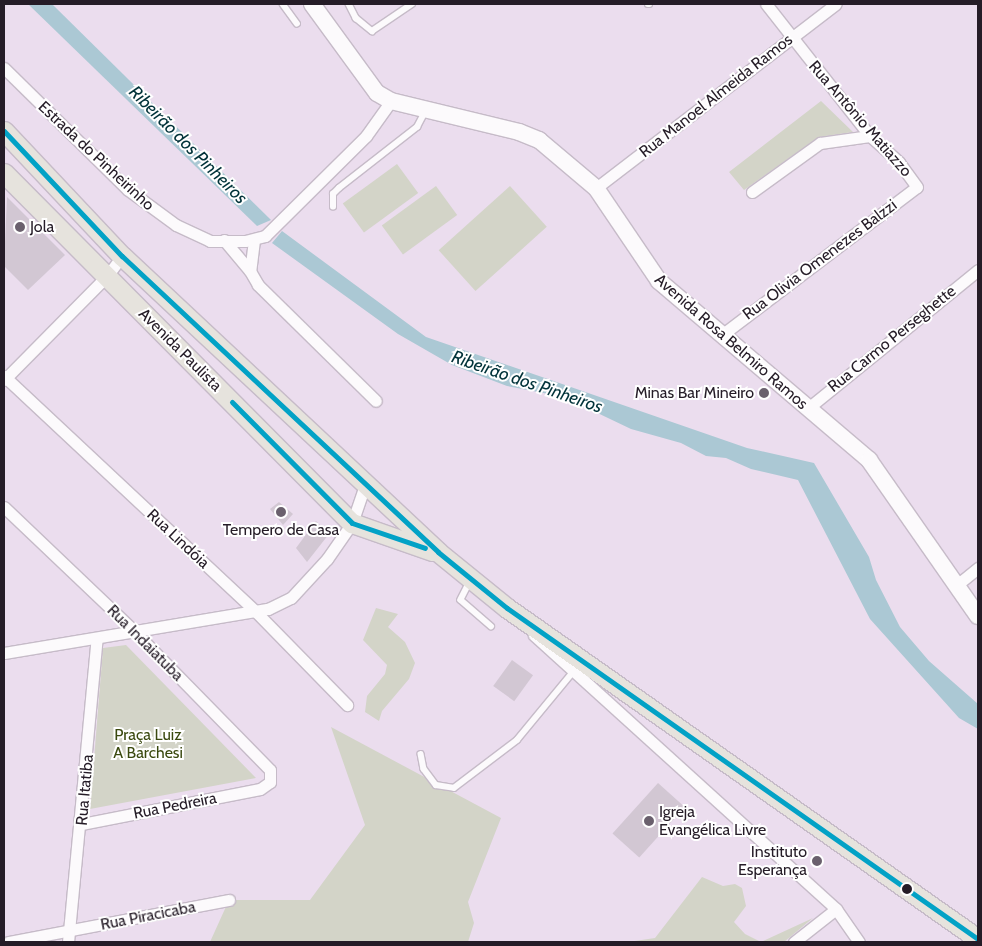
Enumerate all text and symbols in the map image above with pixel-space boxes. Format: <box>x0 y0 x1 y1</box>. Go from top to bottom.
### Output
street label: Rua Manoel Almeida Ramos <box>636 30 796 162</box>
street label: Rua Antônio Matiazzo <box>804 57 916 181</box>
water label: Ribeirão dos Pinheiros <box>124 81 252 209</box>
street label: Estrada do Pinheirinho <box>34 97 158 215</box>
street label: Rua Olivia Omenezes Balzzi <box>739 196 901 324</box>
place label: Jola <box>30 217 54 237</box>
marker: Jola <box>14 221 26 233</box>
street label: Avenida Rosa Belmiro Ramos <box>650 270 812 414</box>
street label: Rua Carmo Perseghette <box>824 282 960 396</box>
street label: Avenida Paulista <box>134 304 226 396</box>
water label: Ribeirão dos Pinheiros <box>449 346 605 418</box>
place label: Minas Bar Mineiro <box>635 383 754 403</box>
marker: Minas Bar Mineiro <box>758 387 770 399</box>
street label: Rua Lindóia <box>143 505 213 573</box>
marker: Tempero de Casa <box>275 506 287 518</box>
place label: Tempero de Casa <box>223 520 339 540</box>
street label: Rua Indaiatuba <box>103 601 187 685</box>
park label: Praça Luiz A Barchesi <box>113 725 183 763</box>
street label: Rua Itatiba <box>72 754 98 826</box>
street label: Rua Pedreira <box>132 789 218 823</box>
place label: Igreja Evangélica Livre <box>659 802 766 840</box>
marker: Igreja Evangélica Livre <box>643 815 655 827</box>
place label: Instituto Esperança <box>738 842 807 880</box>
marker: Instituto Esperança <box>811 855 823 867</box>
unlabelled marker <box>902 884 912 894</box>
street label: Rua Piracicaba <box>99 897 197 935</box>

